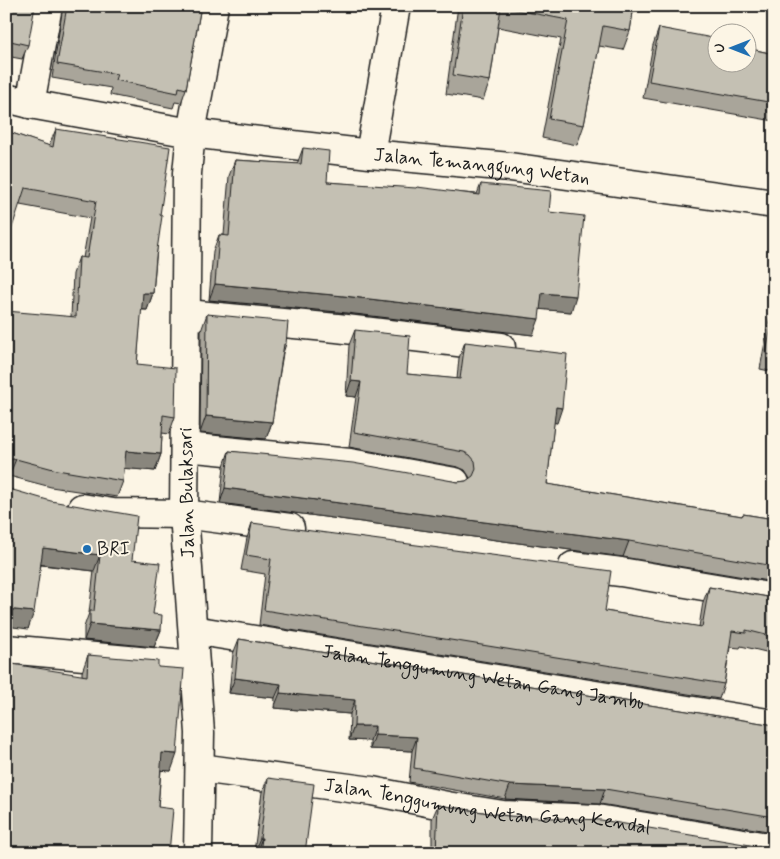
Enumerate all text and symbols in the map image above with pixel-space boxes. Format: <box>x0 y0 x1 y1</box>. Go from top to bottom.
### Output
north arrow <box>708 22 758 72</box>
text: U <box>711 43 729 53</box>
street label: Jalan Temanggung Wetan <box>373 142 591 191</box>
street label: Jalan Bulaksari <box>173 427 201 559</box>
place label: BRI <box>97 537 130 562</box>
marker: BRI <box>81 543 93 555</box>
street label: Jalan Tenggumung Wetan Gang Jambu <box>320 639 646 715</box>
street label: Jalan Tenggumung Wetan Gang Kendal <box>322 772 653 840</box>

